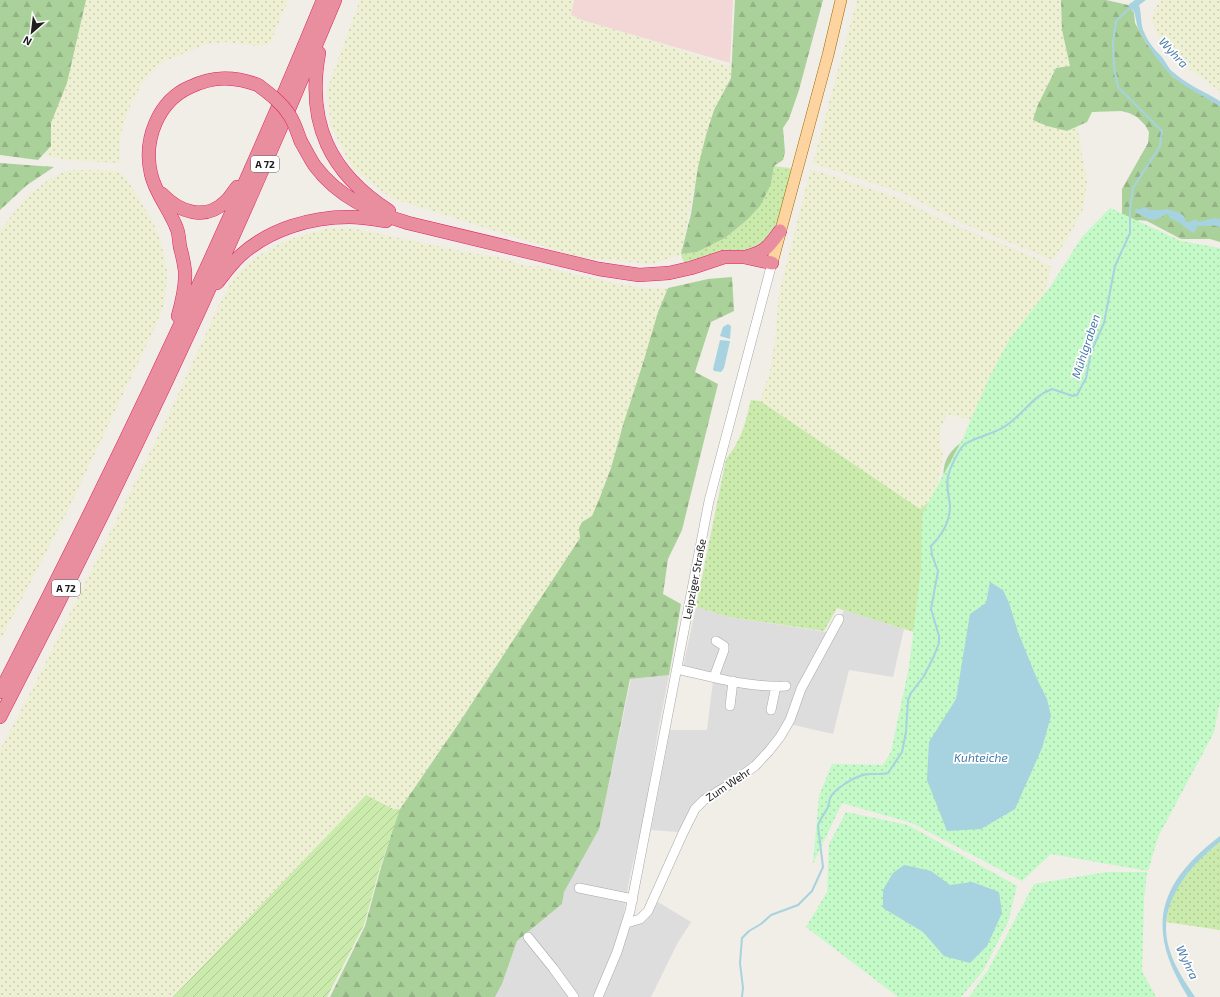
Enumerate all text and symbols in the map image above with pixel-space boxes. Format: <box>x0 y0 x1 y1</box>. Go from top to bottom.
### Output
north arrow <box>12 12 52 52</box>
text: N <box>20 34 34 49</box>
water label: Wyhra <box>1156 34 1192 71</box>
road number: A 72 <box>251 156 279 172</box>
water label: Mühlgraben <box>1068 312 1102 380</box>
street label: Leipziger Straße <box>680 538 708 620</box>
road number: A 72 <box>52 580 80 596</box>
water label: Kuhteiche <box>954 750 1008 764</box>
street label: Zum Wehr <box>703 764 753 804</box>
water label: Wyhra <box>1173 943 1202 982</box>

